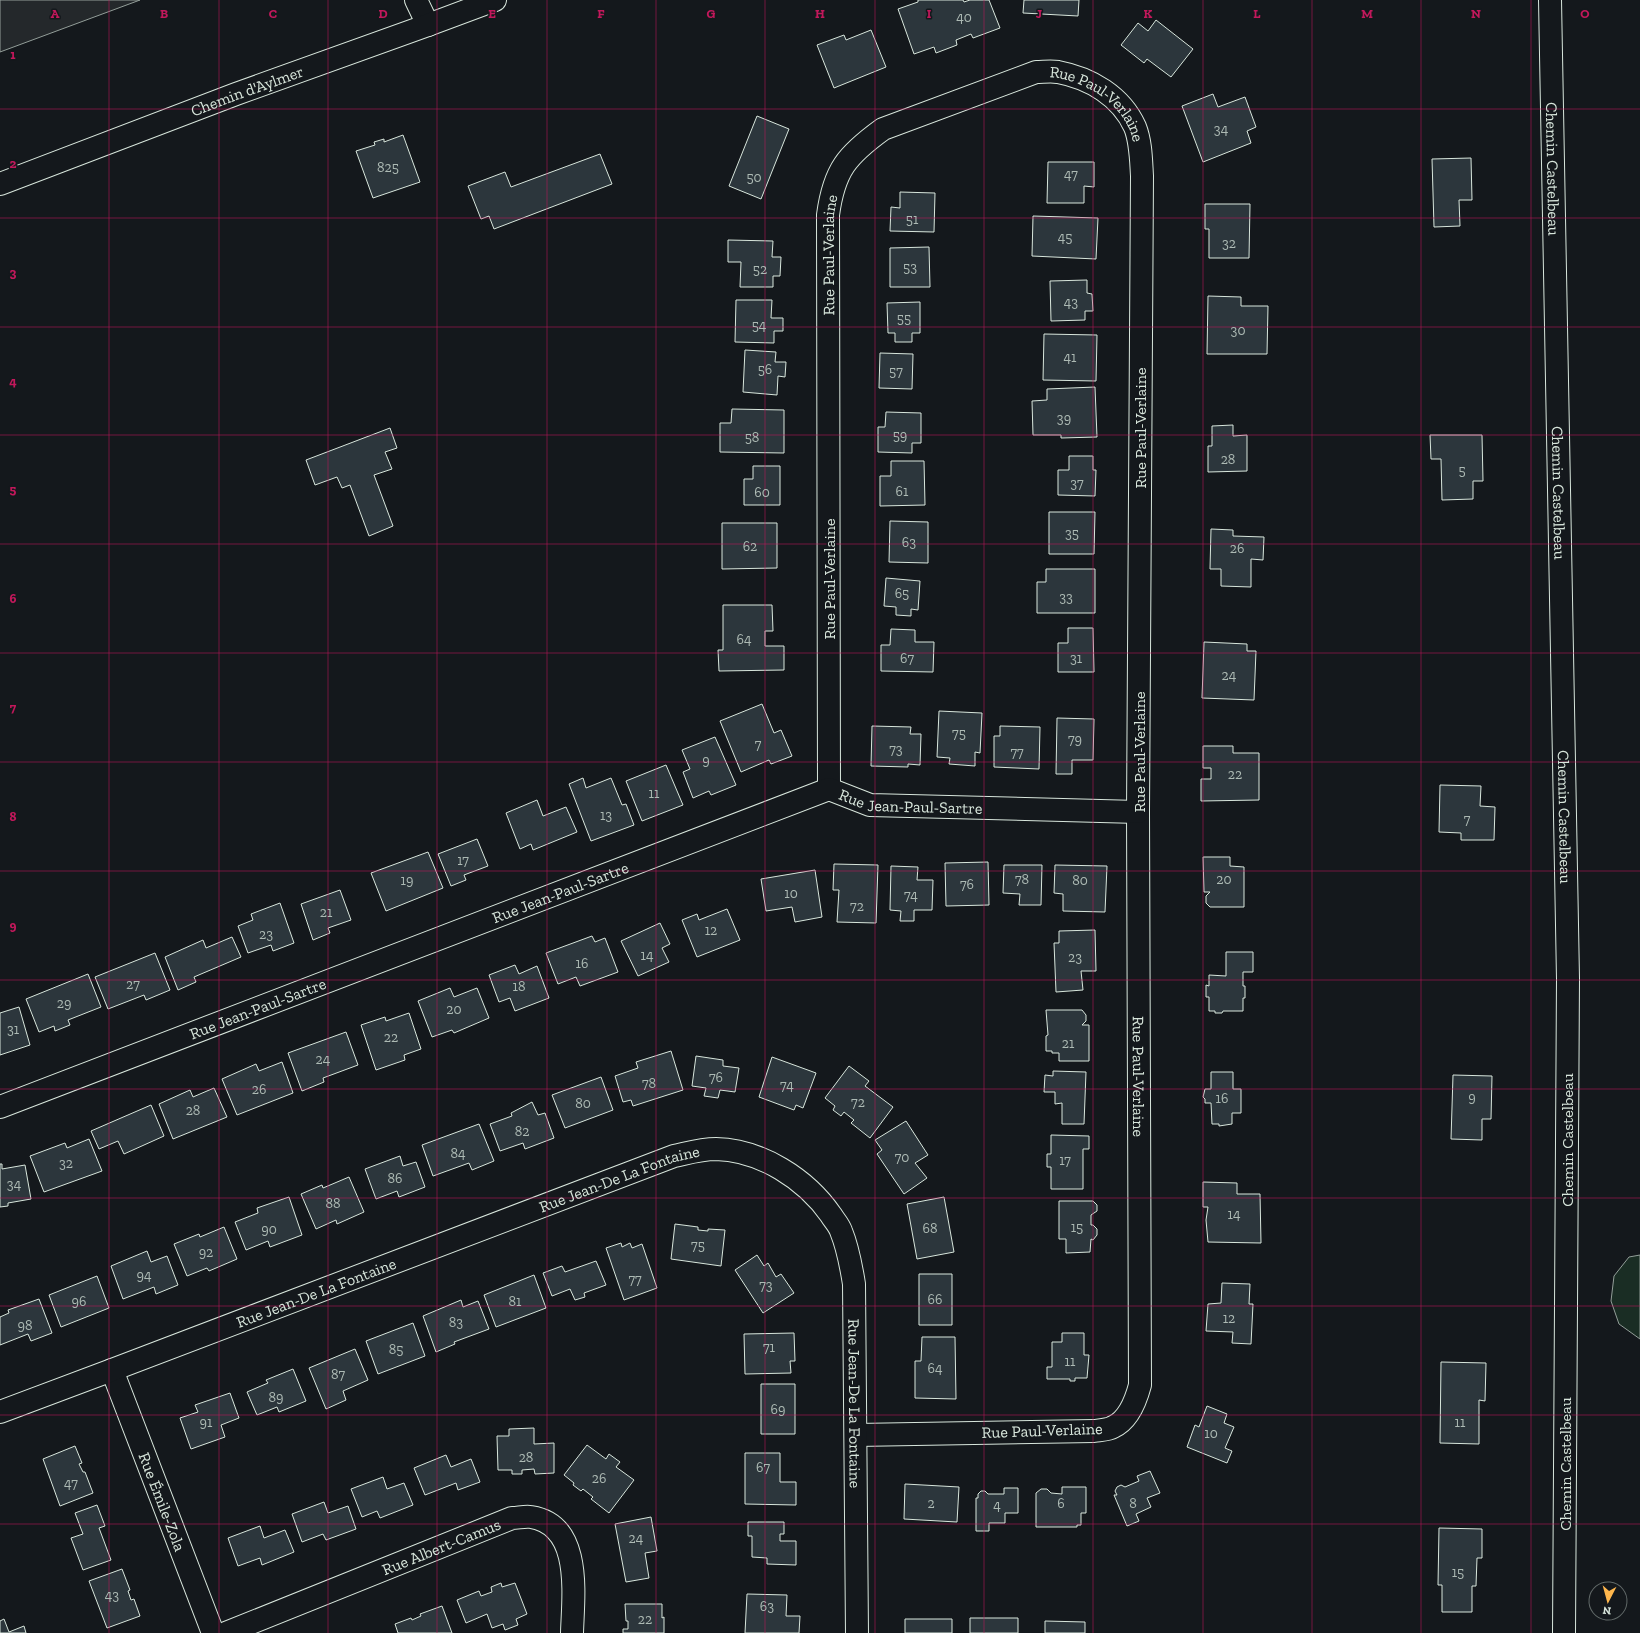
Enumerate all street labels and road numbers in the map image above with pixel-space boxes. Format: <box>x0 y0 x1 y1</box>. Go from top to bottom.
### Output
street label: Chemin d'Aylmer <box>188 62 306 120</box>
street label: Rue Paul-Verlaine <box>1049 62 1148 143</box>
street label: Chemin Castelbeau <box>1542 102 1563 236</box>
street label: Rue Paul-Verlaine <box>819 193 841 316</box>
street label: Rue Paul-Verlaine <box>1131 367 1150 489</box>
street label: Chemin Castelbeau <box>1548 426 1569 560</box>
street label: Rue Paul-Verlaine <box>820 518 839 640</box>
street label: Rue Paul-Verlaine <box>1130 691 1149 813</box>
street label: Chemin Castelbeau <box>1554 750 1575 884</box>
street label: Rue Jean-Paul-Sartre <box>836 785 983 818</box>
street label: Rue Jean-Paul-Sartre <box>489 858 631 927</box>
street label: Rue Jean-Paul-Sartre <box>187 974 329 1043</box>
street label: Rue Paul-Verlaine <box>1129 1016 1148 1137</box>
street label: Chemin Castelbeau <box>1558 1073 1577 1207</box>
street label: Rue Jean-De La Fontaine <box>536 1142 701 1216</box>
street label: Rue Jean-De La Fontaine <box>234 1254 399 1332</box>
street label: Rue Jean-De La Fontaine <box>844 1319 865 1488</box>
street label: Chemin Castelbeau <box>1556 1397 1575 1531</box>
street label: Rue Paul-Verlaine <box>981 1419 1103 1442</box>
street label: Rue Émile-Zola <box>135 1450 190 1554</box>
street label: Rue Albert-Camus <box>379 1515 504 1579</box>

